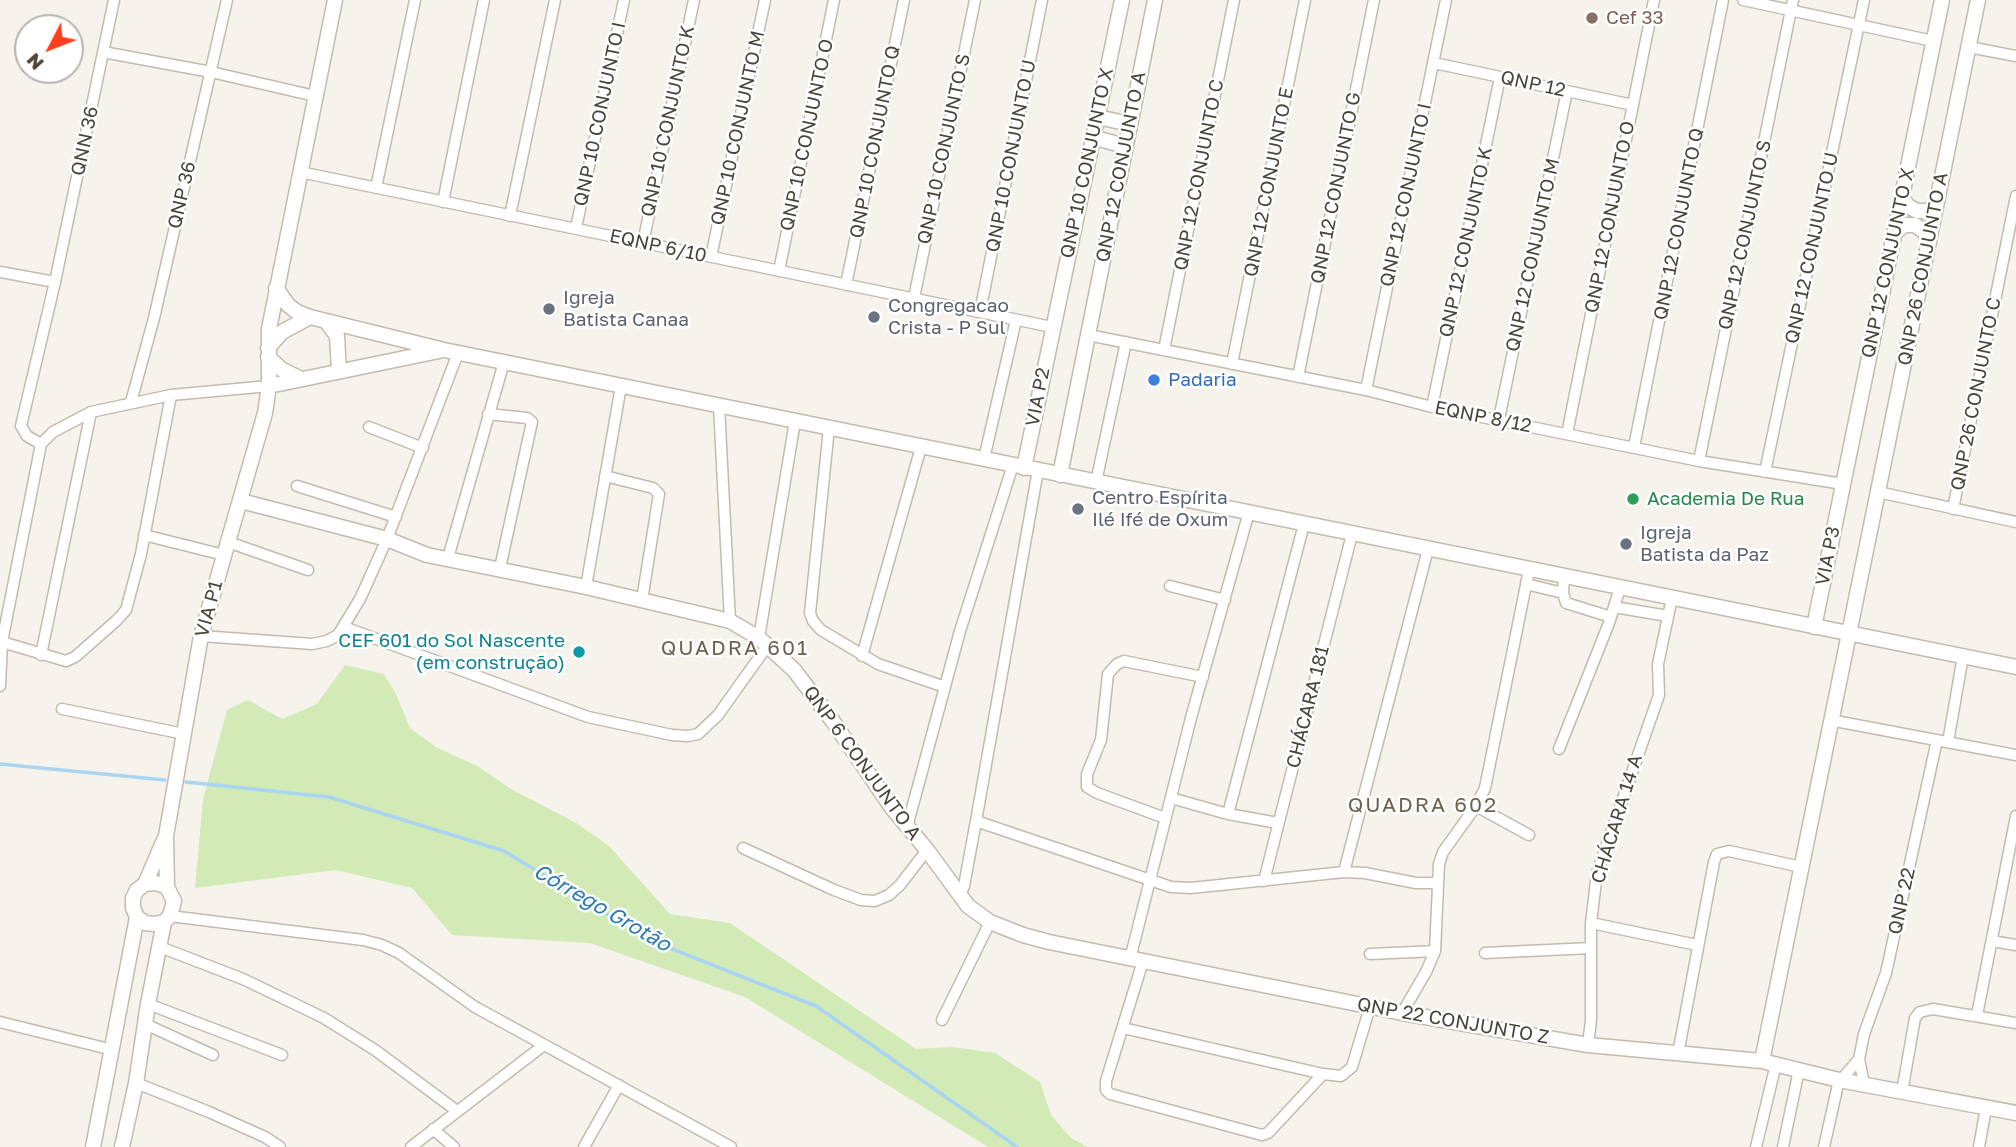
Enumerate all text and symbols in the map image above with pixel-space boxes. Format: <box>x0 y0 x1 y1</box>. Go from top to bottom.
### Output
place label: Cef 33 <box>1606 7 1664 29</box>
marker: Cef 33 <box>1584 10 1600 26</box>
north arrow <box>14 14 84 84</box>
street label: QNP 10 CONJUNTO I <box>569 20 631 208</box>
street label: QNP 10 CONJUNTO K <box>637 23 699 219</box>
street label: QNP 10 CONJUNTO M <box>706 29 770 227</box>
street label: QNP 10 CONJUNTO O <box>775 37 839 233</box>
street label: QNP 10 CONJUNTO Q <box>845 44 905 240</box>
text: N <box>21 49 48 75</box>
street label: QNP 10 CONJUNTO S <box>913 52 975 246</box>
street label: QNP 10 CONJUNTO U <box>981 58 1041 254</box>
street label: QNP 10 CONJUNTO X <box>1056 66 1118 260</box>
street label: QNP 12 <box>1498 66 1568 102</box>
street label: QNP 12 CONJUNTO A <box>1091 70 1151 264</box>
street label: QNP 12 CONJUNTO C <box>1169 78 1229 272</box>
street label: QNP 12 CONJUNTO E <box>1239 85 1299 279</box>
street label: QNP 12 CONJUNTO G <box>1306 90 1366 286</box>
street label: QNP 12 CONJUNTO I <box>1375 101 1437 289</box>
street label: QNN 36 <box>67 104 103 178</box>
street label: QNP 12 CONJUNTO O <box>1580 119 1640 315</box>
street label: QNP 12 CONJUNTO Q <box>1649 126 1709 322</box>
street label: QNP 12 CONJUNTO S <box>1714 138 1776 332</box>
street label: QNP 12 CONJUNTO K <box>1435 145 1497 339</box>
street label: QNP 12 CONJUNTO U <box>1781 150 1843 346</box>
street label: QNP 12 CONJUNTO M <box>1501 156 1565 354</box>
street label: QNP 36 <box>163 159 201 231</box>
street label: QNP 12 CONJUNTO X <box>1857 166 1919 360</box>
street label: QNP 26 CONJUNTO A <box>1893 171 1953 367</box>
street label: EQNP 6/10 <box>607 225 709 267</box>
place label: Igreja Batista Canaa <box>563 287 689 331</box>
place label: Congregacao Crista - P Sul <box>888 295 1009 339</box>
street label: QNP 26 CONJUNTO C <box>1946 295 2006 493</box>
marker: Igreja Batista Canaa <box>541 301 557 317</box>
marker: Congregacao Crista - P Sul <box>866 309 882 325</box>
street label: VIA P2 <box>1021 366 1055 428</box>
place label: Padaria <box>1168 369 1237 391</box>
marker: Padaria <box>1146 372 1162 388</box>
street label: EQNP 8/12 <box>1433 396 1533 438</box>
place label: Centro Espírita Ilé Ifé de Oxum <box>1092 487 1228 531</box>
place label: Academia De Rua <box>1647 488 1805 510</box>
marker: Academia De Rua <box>1625 491 1641 507</box>
marker: Centro Espírita Ilé Ifé de Oxum <box>1070 501 1086 517</box>
place label: Igreja Batista da Paz <box>1640 522 1769 566</box>
street label: VIA P3 <box>1811 525 1845 587</box>
marker: Igreja Batista da Paz <box>1618 536 1634 552</box>
street label: VIA P1 <box>191 578 227 640</box>
place label: CEF 601 do Sol Nascente (em construção) <box>338 630 565 674</box>
district label: QUADRA 601 <box>662 635 808 661</box>
street label: CHÁCARA 181 <box>1282 643 1334 771</box>
marker: CEF 601 do Sol Nascente (em construção) <box>571 644 587 660</box>
street label: QNP 6 CONJUNTO A <box>798 681 926 845</box>
street label: CHÁCARA 14 A <box>1587 752 1647 886</box>
district label: QUADRA 602 <box>1349 792 1497 818</box>
water label: Córrego Grotão <box>529 859 675 957</box>
street label: QNP 22 <box>1884 866 1920 936</box>
street label: QNP 22 CONJUNTO Z <box>1355 993 1551 1049</box>

